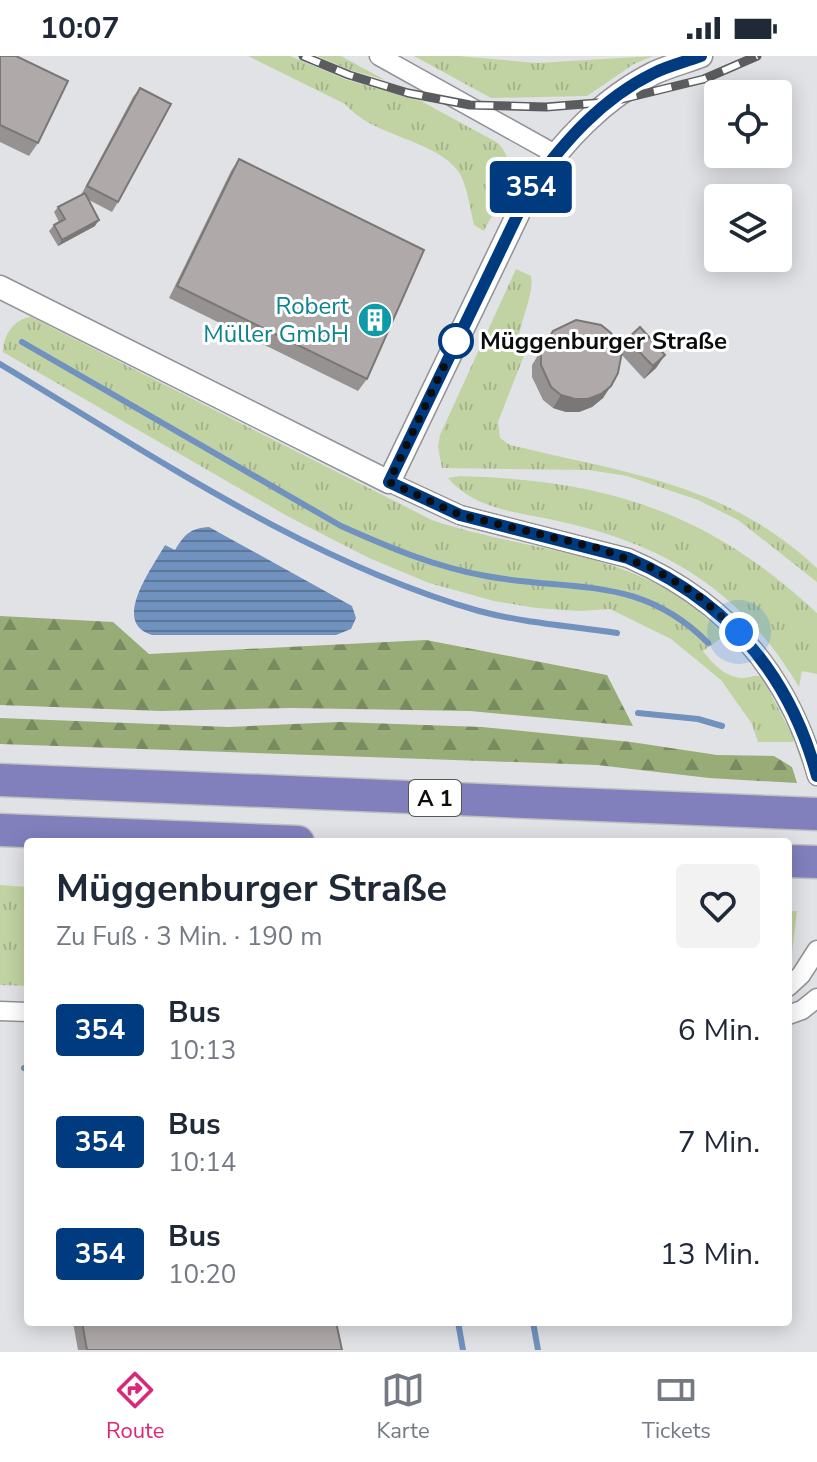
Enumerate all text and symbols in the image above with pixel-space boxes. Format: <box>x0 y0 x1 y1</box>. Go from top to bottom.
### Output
text: 10:07 <box>40 8 119 49</box>
map controls <box>704 80 792 272</box>
button: locate <box>704 80 792 168</box>
line badge: 354 <box>485 161 577 213</box>
text: 354 <box>506 168 556 206</box>
button: layers <box>704 184 792 272</box>
place label: Robert Müller GmbH <box>203 290 350 350</box>
building icon: Robert Müller GmbH <box>356 301 394 339</box>
marker: Müggenburger Straße <box>439 324 473 358</box>
place label: Müggenburger Straße <box>480 325 727 357</box>
your location <box>719 612 759 652</box>
road number: A 1 <box>409 780 461 816</box>
text: Müggenburger Straße <box>56 863 447 914</box>
button: heart <box>676 864 760 948</box>
text: Zu Fuß · 3 Min. · 190 m <box>56 919 322 954</box>
text: Bus <box>168 992 221 1033</box>
text: 6 Min. <box>678 1010 760 1051</box>
text: 354 <box>75 1011 125 1049</box>
text: 10:13 <box>168 1033 236 1068</box>
text: Bus <box>168 1104 221 1145</box>
text: 7 Min. <box>678 1122 760 1163</box>
text: 354 <box>75 1123 125 1161</box>
text: 10:14 <box>168 1145 236 1180</box>
text: Bus <box>168 1216 221 1257</box>
text: 13 Min. <box>660 1234 760 1275</box>
text: 354 <box>75 1235 125 1273</box>
text: 10:20 <box>168 1257 236 1292</box>
tab: Route <box>106 1368 164 1446</box>
tab: Karte <box>376 1368 430 1446</box>
tab: Tickets <box>642 1368 711 1446</box>

